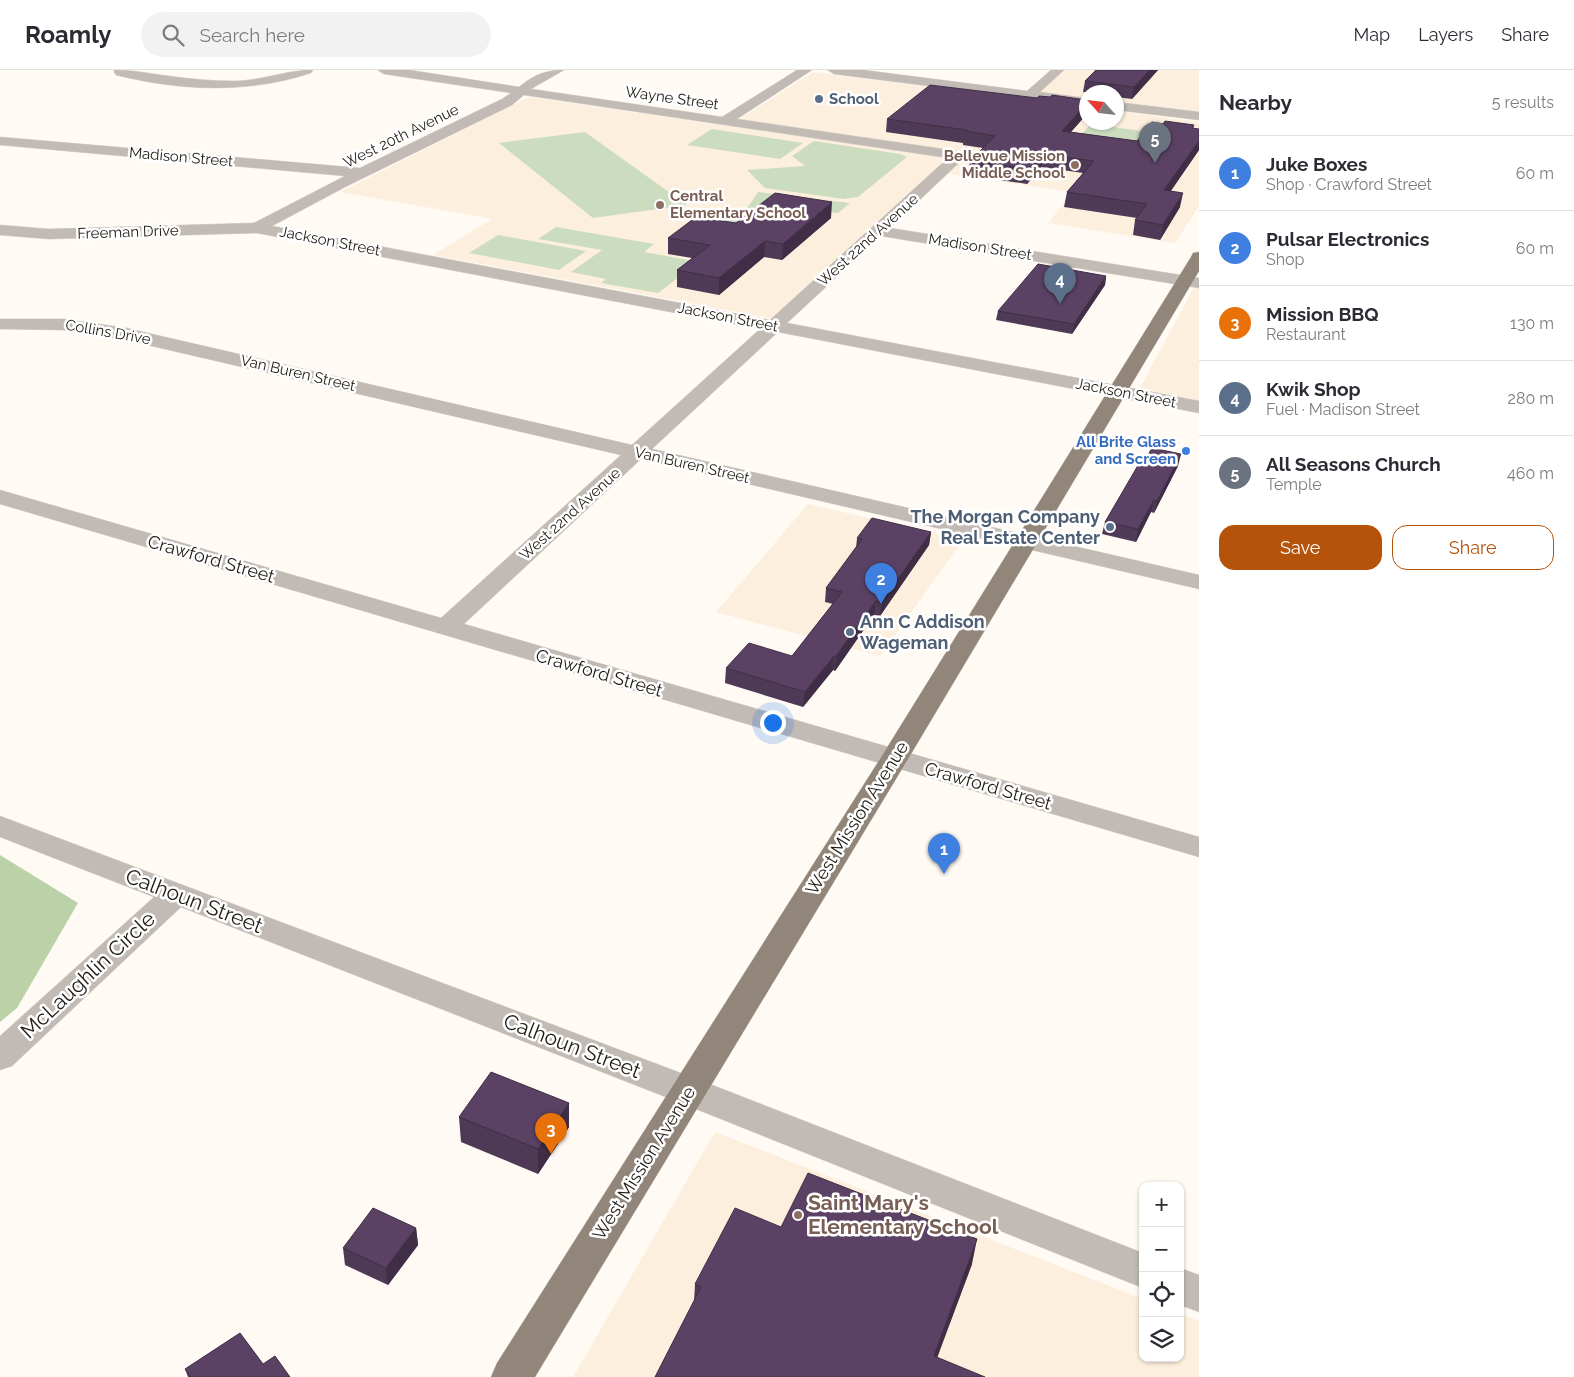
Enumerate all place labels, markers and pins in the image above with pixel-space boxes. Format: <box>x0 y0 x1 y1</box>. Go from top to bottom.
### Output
place label: School <box>829 90 879 108</box>
marker: School <box>813 93 825 105</box>
pin: 5 <box>1139 122 1171 163</box>
place label: Bellevue Mission Middle School <box>944 147 1065 182</box>
marker: Bellevue Mission Middle School <box>1069 159 1081 171</box>
place label: Central Elementary School <box>670 187 806 222</box>
marker: Central Elementary School <box>654 199 666 211</box>
pin: 4 <box>1044 263 1076 304</box>
place label: All Brite Glass and Screen <box>1076 433 1176 468</box>
marker: All Brite Glass and Screen <box>1180 445 1192 457</box>
place label: The Morgan Company Real Estate Center <box>910 506 1100 548</box>
marker: The Morgan Company Real Estate Center <box>1104 521 1116 533</box>
pin: 2 <box>865 563 897 604</box>
place label: Ann C Addison Wageman <box>860 611 985 653</box>
marker: Ann C Addison Wageman <box>844 626 856 638</box>
pin: 1 <box>928 833 960 874</box>
pin: 3 <box>535 1113 567 1154</box>
place label: Saint Mary's Elementary School <box>808 1190 999 1239</box>
marker: Saint Mary's Elementary School <box>792 1209 804 1221</box>

